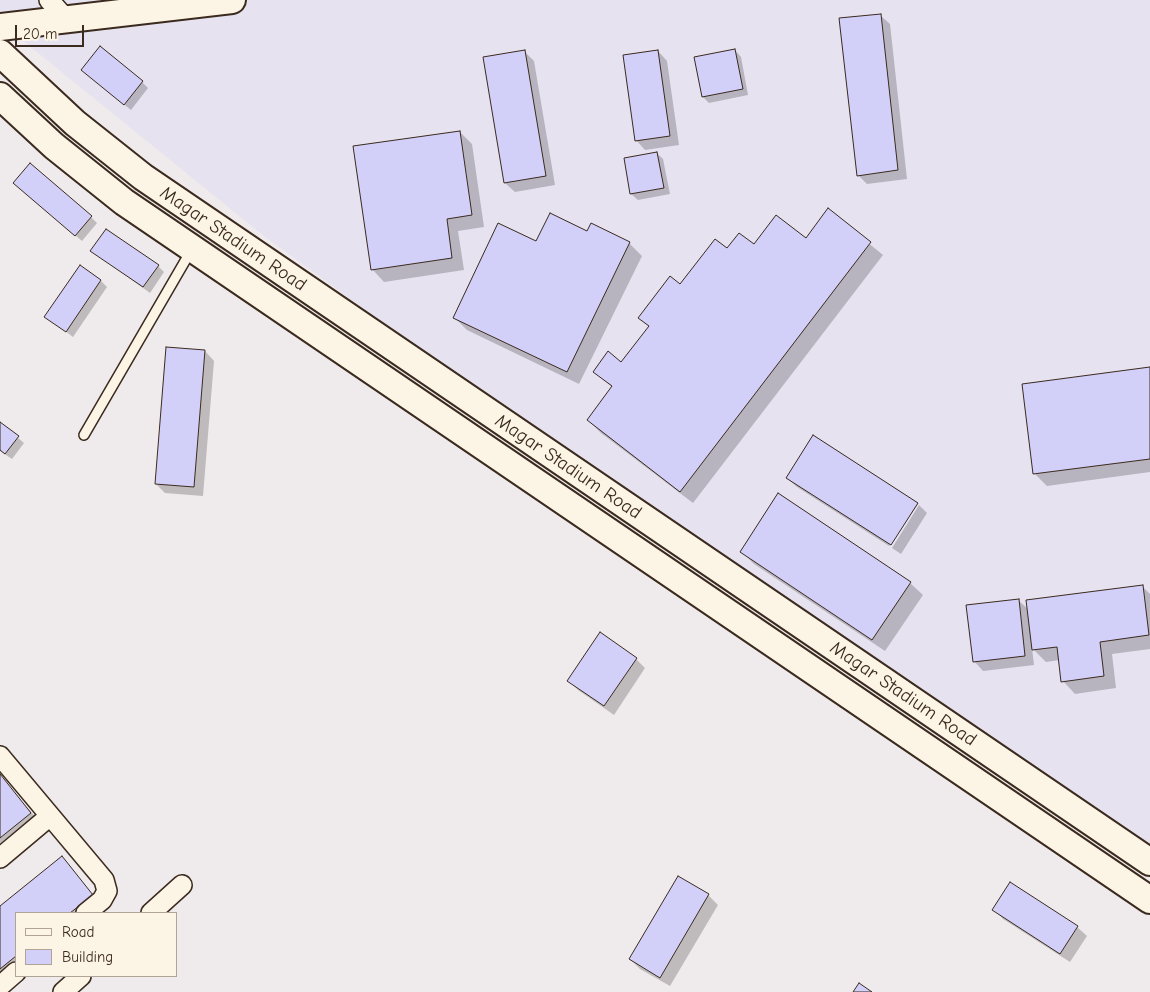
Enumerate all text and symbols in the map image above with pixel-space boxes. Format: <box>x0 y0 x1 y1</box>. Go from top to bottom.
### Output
scale bar <box>18 15 86 47</box>
text: 20 m <box>23 25 57 43</box>
street label: Magar Stadium Road <box>155 182 311 296</box>
street label: Magar Stadium Road <box>490 410 646 524</box>
street label: Magar Stadium Road <box>825 637 981 751</box>
legend <box>15 912 178 977</box>
text: Road <box>62 923 94 941</box>
text: Building <box>62 948 113 966</box>

